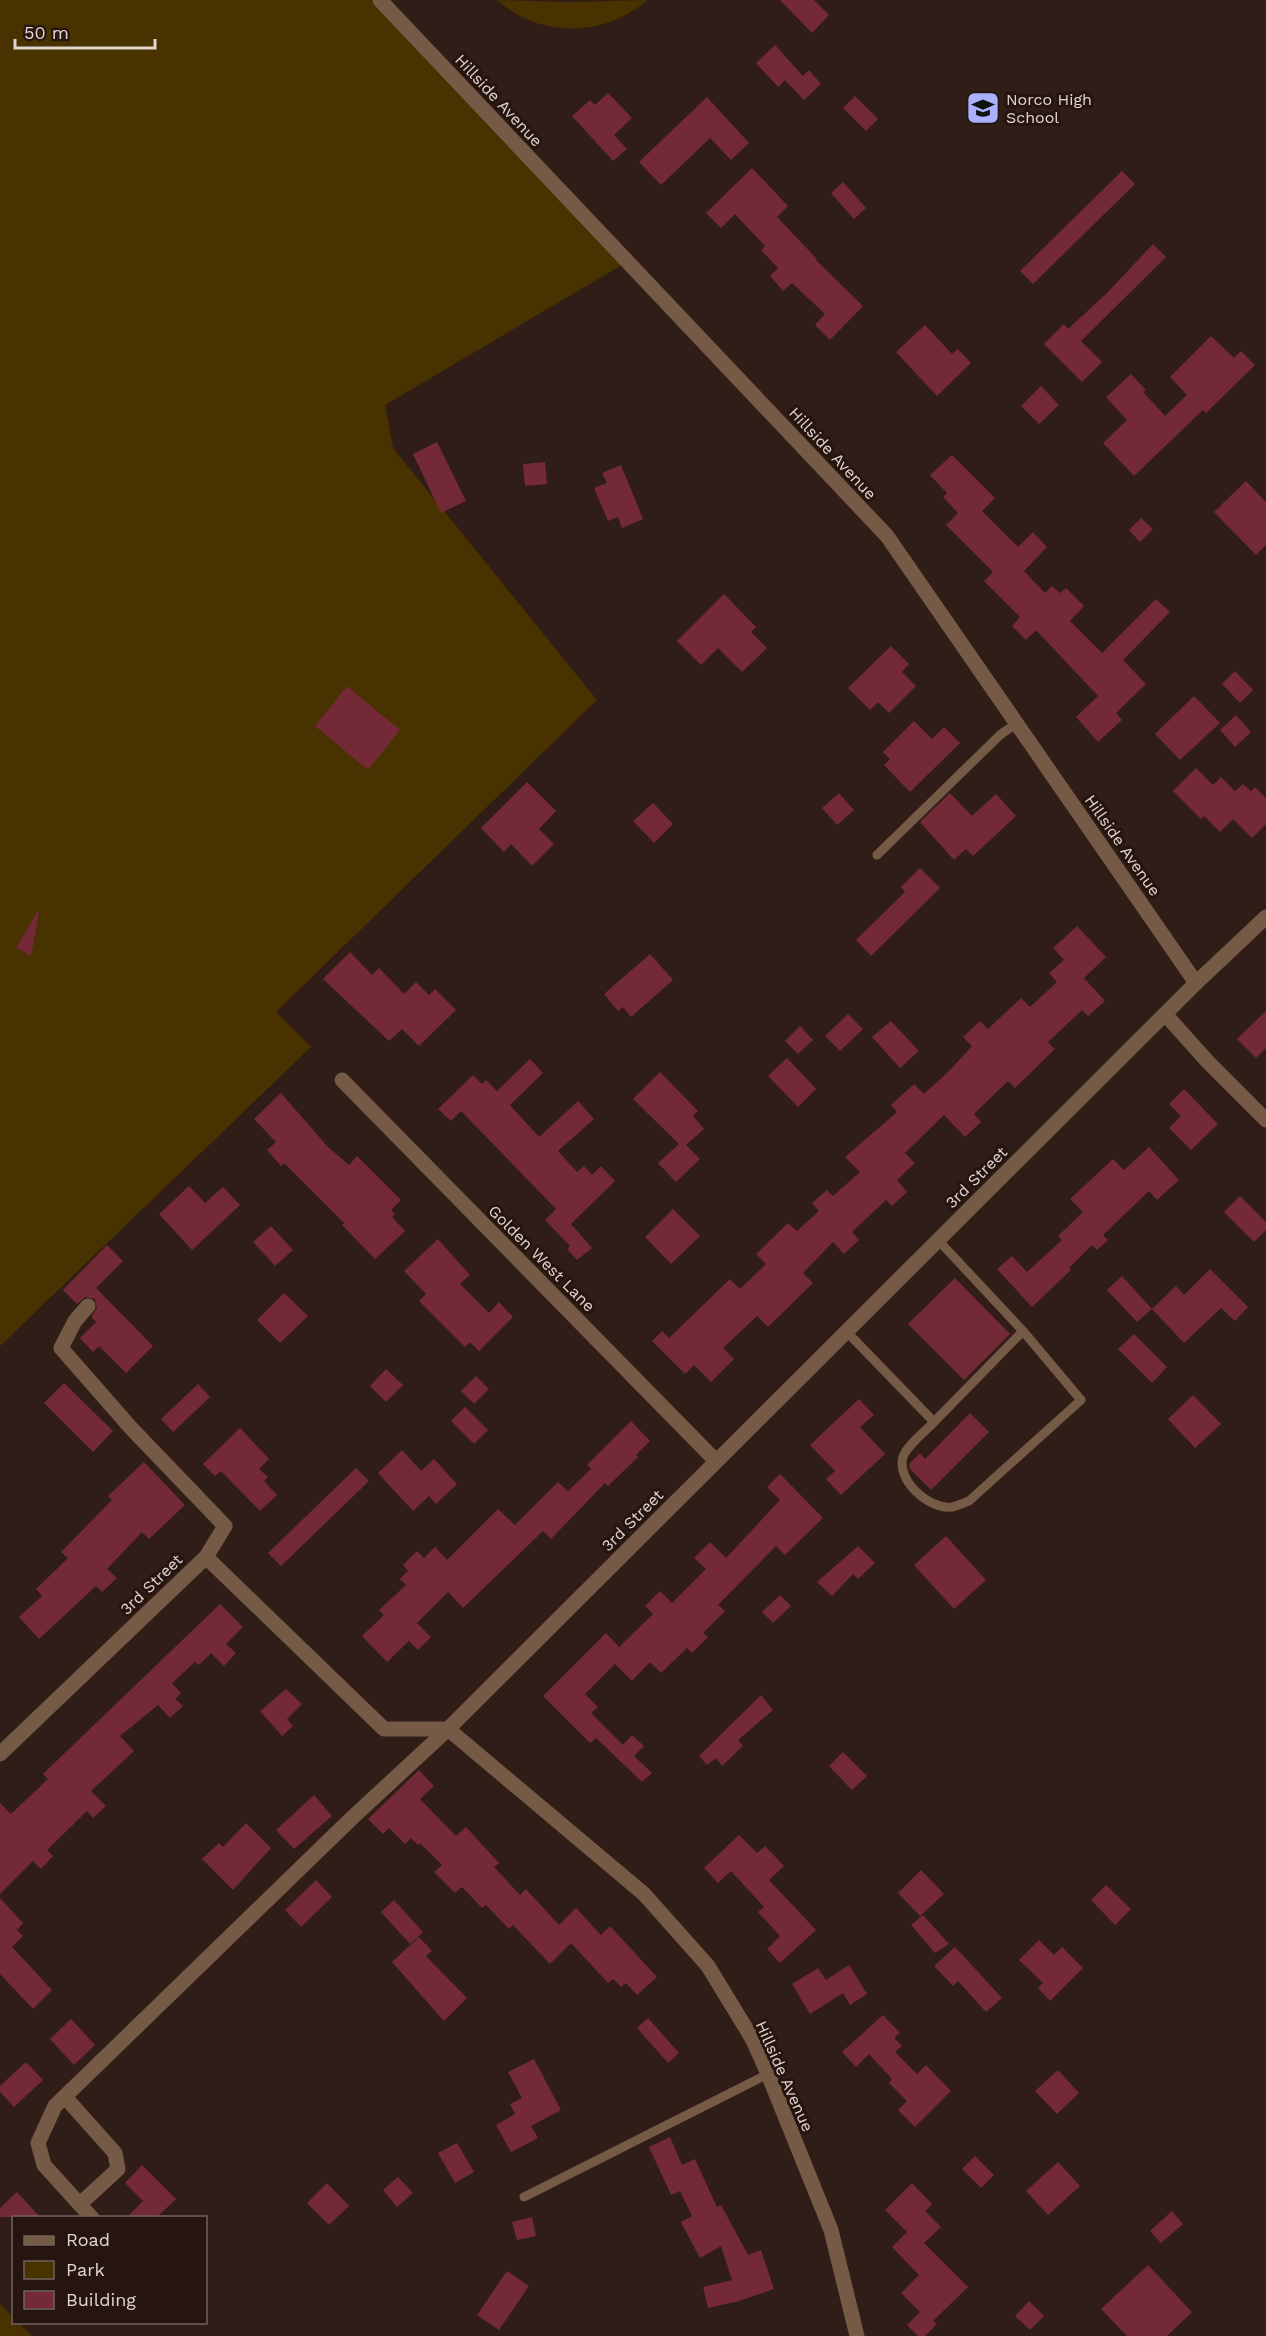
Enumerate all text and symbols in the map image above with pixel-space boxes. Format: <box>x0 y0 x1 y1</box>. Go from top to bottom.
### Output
scale bar <box>15 12 154 50</box>
text: 50 m <box>24 22 69 43</box>
street label: Hillside Avenue <box>451 50 546 150</box>
school or university icon: Norco High School <box>965 90 1001 126</box>
place label: Norco High School <box>1006 90 1092 127</box>
street label: Hillside Avenue <box>785 403 880 503</box>
street label: Hillside Avenue <box>1081 791 1165 900</box>
street label: 3rd Street <box>942 1142 1011 1212</box>
street label: Golden West Lane <box>484 1201 599 1316</box>
street label: 3rd Street <box>598 1485 667 1555</box>
street label: 3rd Street <box>116 1550 187 1619</box>
street label: Hillside Avenue <box>752 2018 817 2134</box>
legend <box>12 2216 207 2324</box>
text: Road <box>66 2229 110 2250</box>
text: Park <box>66 2259 105 2280</box>
text: Building <box>66 2289 136 2310</box>

